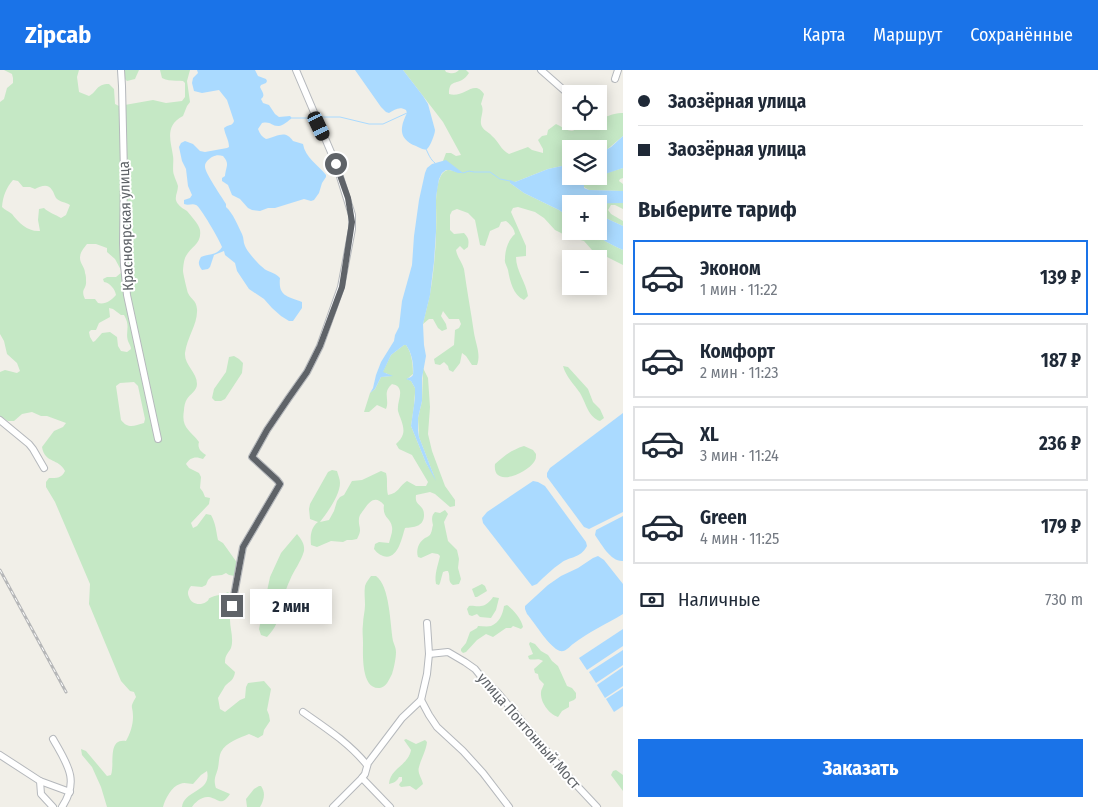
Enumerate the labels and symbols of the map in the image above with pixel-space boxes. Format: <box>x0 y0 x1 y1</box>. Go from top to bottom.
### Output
car <box>305 109 332 143</box>
route start <box>325 153 347 175</box>
street label: Красноярская улица <box>115 161 137 291</box>
callout: 2 мин <box>250 588 332 624</box>
route end <box>221 595 243 617</box>
street label: улица Понтонный Мост <box>474 669 585 794</box>

